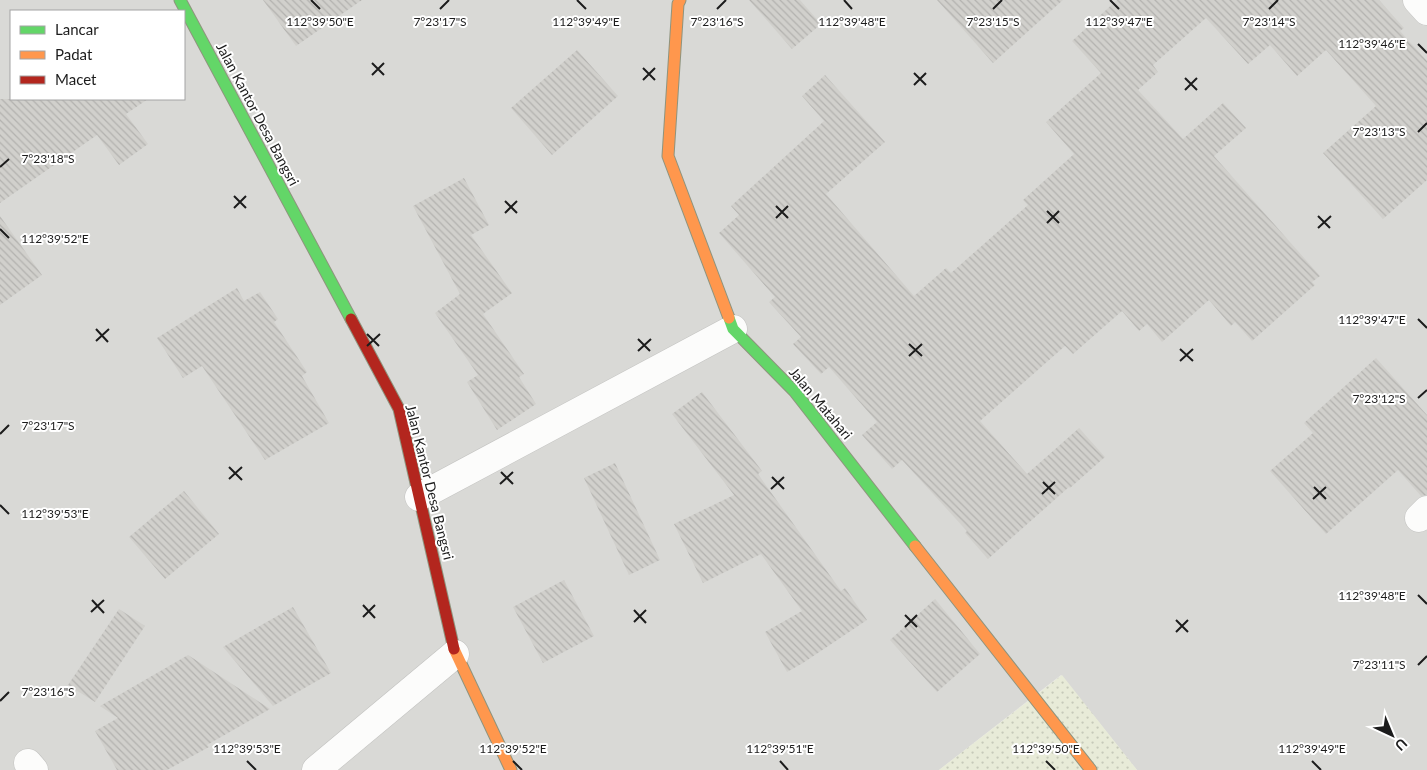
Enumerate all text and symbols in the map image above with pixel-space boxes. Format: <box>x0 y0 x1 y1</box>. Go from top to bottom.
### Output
legend <box>10 10 185 100</box>
text: 112°39'50"E <box>286 14 354 29</box>
text: 7°23'17"S <box>413 14 467 29</box>
text: 112°39'49"E <box>552 14 620 29</box>
text: 7°23'16"S <box>690 14 744 29</box>
text: 112°39'48"E <box>818 14 886 29</box>
text: 7°23'15"S <box>966 14 1020 29</box>
text: 112°39'47"E <box>1085 14 1153 29</box>
text: 7°23'14"S <box>1242 14 1296 29</box>
text: Lancar <box>55 20 99 38</box>
text: 112°39'46"E <box>1338 36 1406 51</box>
street label: Jalan Kantor Desa Bangsri <box>213 40 303 188</box>
text: Padat <box>55 45 93 63</box>
text: Macet <box>55 70 97 88</box>
text: 7°23'13"S <box>1352 124 1406 139</box>
text: 7°23'18"S <box>21 151 75 166</box>
text: 112°39'52"E <box>21 231 89 246</box>
text: 112°39'47"E <box>1338 312 1406 327</box>
street label: Jalan Matahari <box>786 363 856 443</box>
text: 7°23'12"S <box>1352 391 1406 406</box>
street label: Jalan Kantor Desa Bangsri <box>402 403 458 561</box>
text: 7°23'17"S <box>21 418 75 433</box>
text: 112°39'53"E <box>21 506 89 521</box>
text: 112°39'48"E <box>1338 588 1406 603</box>
text: 7°23'11"S <box>1352 657 1406 672</box>
text: 7°23'16"S <box>21 684 75 699</box>
north arrow <box>1367 710 1417 760</box>
text: U <box>1392 735 1411 754</box>
text: 112°39'53"E <box>213 741 281 756</box>
text: 112°39'52"E <box>479 741 547 756</box>
text: 112°39'51"E <box>746 741 814 756</box>
text: 112°39'50"E <box>1012 741 1080 756</box>
text: 112°39'49"E <box>1278 741 1346 756</box>

